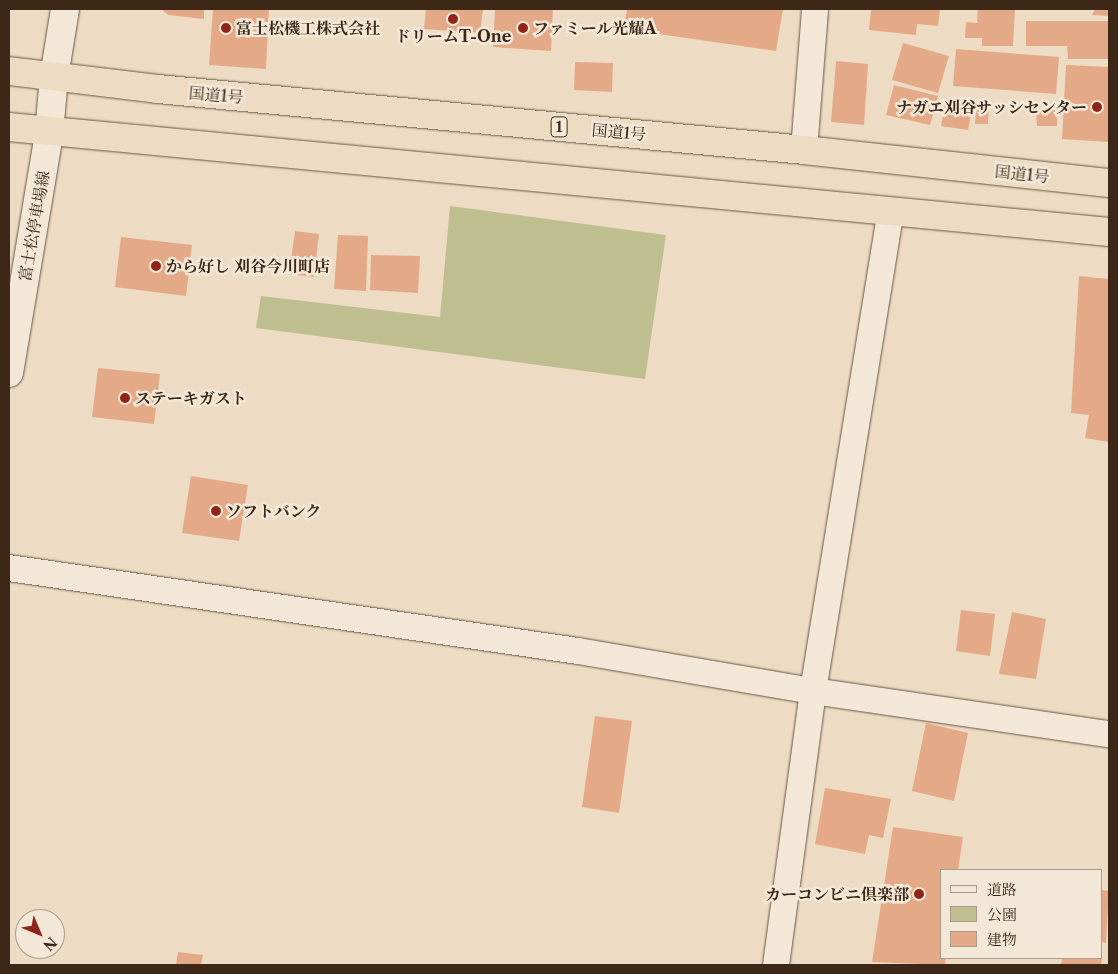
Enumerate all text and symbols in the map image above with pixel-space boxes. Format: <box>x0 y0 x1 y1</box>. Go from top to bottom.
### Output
marker: ドリームT-One <box>447 13 459 25</box>
place label: 富士松機工株式会社 <box>236 18 380 38</box>
place label: ファミール光耀A <box>533 18 657 38</box>
marker: 富士松機工株式会社 <box>220 22 232 34</box>
marker: ファミール光耀A <box>517 22 529 34</box>
place label: ドリームT-One <box>395 26 511 46</box>
street label: 国道1号 <box>188 83 244 107</box>
place label: ナガエ刈谷サッシセンター <box>895 97 1087 117</box>
marker: ナガエ刈谷サッシセンター <box>1091 101 1103 113</box>
road number: 1 <box>550 114 568 140</box>
street label: 国道1号 <box>591 120 647 144</box>
street label: 国道1号 <box>994 162 1050 186</box>
street label: 富士松停車場線 <box>15 169 53 283</box>
place label: から好し 刈谷今川町店 <box>166 256 330 276</box>
marker: から好し 刈谷今川町店 <box>150 260 162 272</box>
place label: ステーキガスト <box>135 388 247 408</box>
marker: ステーキガスト <box>119 392 131 404</box>
place label: ソフトバンク <box>226 501 322 521</box>
marker: ソフトバンク <box>210 505 222 517</box>
legend <box>940 869 1103 959</box>
text: 道路 <box>987 880 1017 899</box>
place label: カーコンビニ倶楽部 <box>765 884 909 904</box>
marker: カーコンビニ倶楽部 <box>913 888 925 900</box>
text: 公園 <box>987 905 1017 924</box>
north arrow <box>15 909 65 959</box>
text: 建物 <box>987 930 1017 949</box>
text: N <box>39 933 61 955</box>

